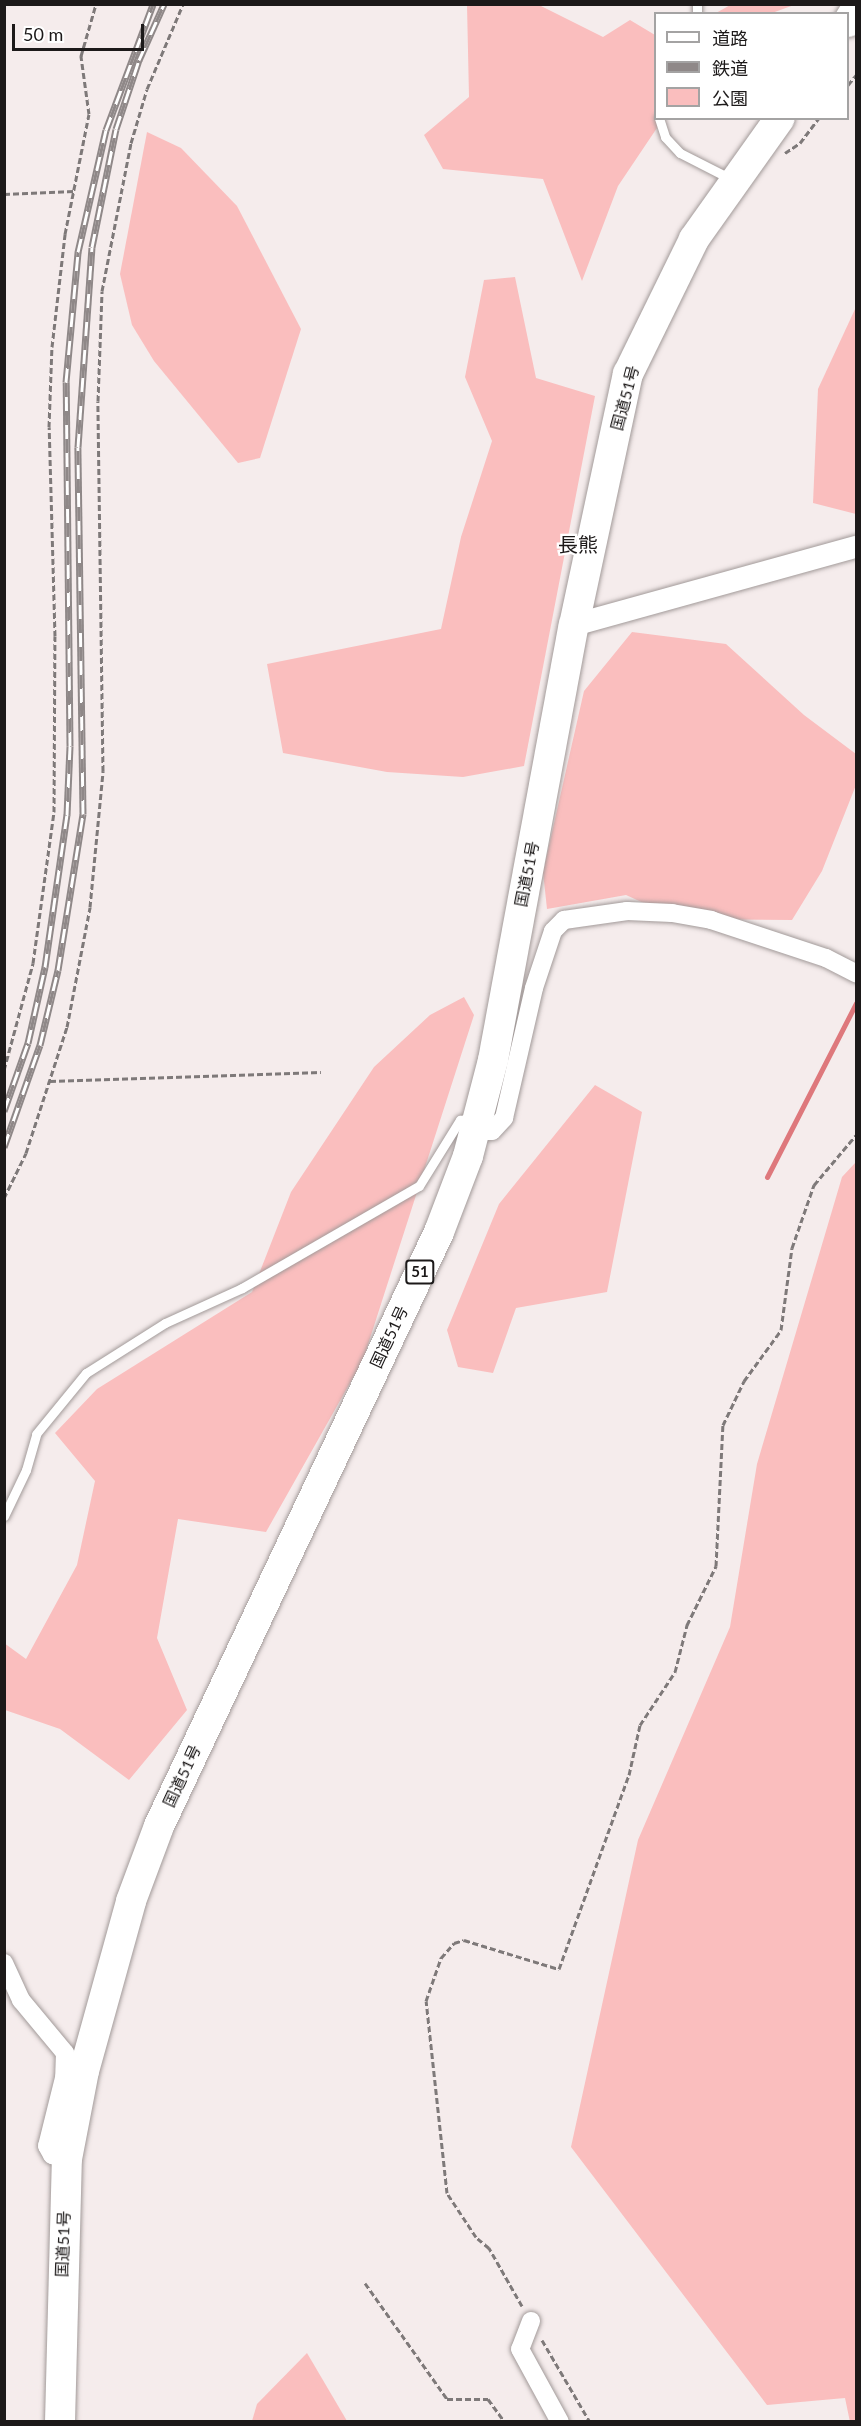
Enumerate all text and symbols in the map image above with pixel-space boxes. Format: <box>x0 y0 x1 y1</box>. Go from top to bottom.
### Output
scale bar <box>15 12 147 50</box>
legend <box>654 12 849 120</box>
text: 50 m <box>23 23 63 45</box>
text: 道路 <box>712 27 748 49</box>
text: 鉄道 <box>712 57 748 79</box>
text: 公園 <box>712 87 748 109</box>
street label: 国道51号 <box>607 363 643 433</box>
district label: 長熊 <box>558 532 598 556</box>
street label: 国道51号 <box>511 839 543 909</box>
road number: 51 <box>405 1260 435 1284</box>
street label: 国道51号 <box>366 1303 412 1371</box>
street label: 国道51号 <box>159 1742 205 1810</box>
street label: 国道51号 <box>52 2210 74 2278</box>

